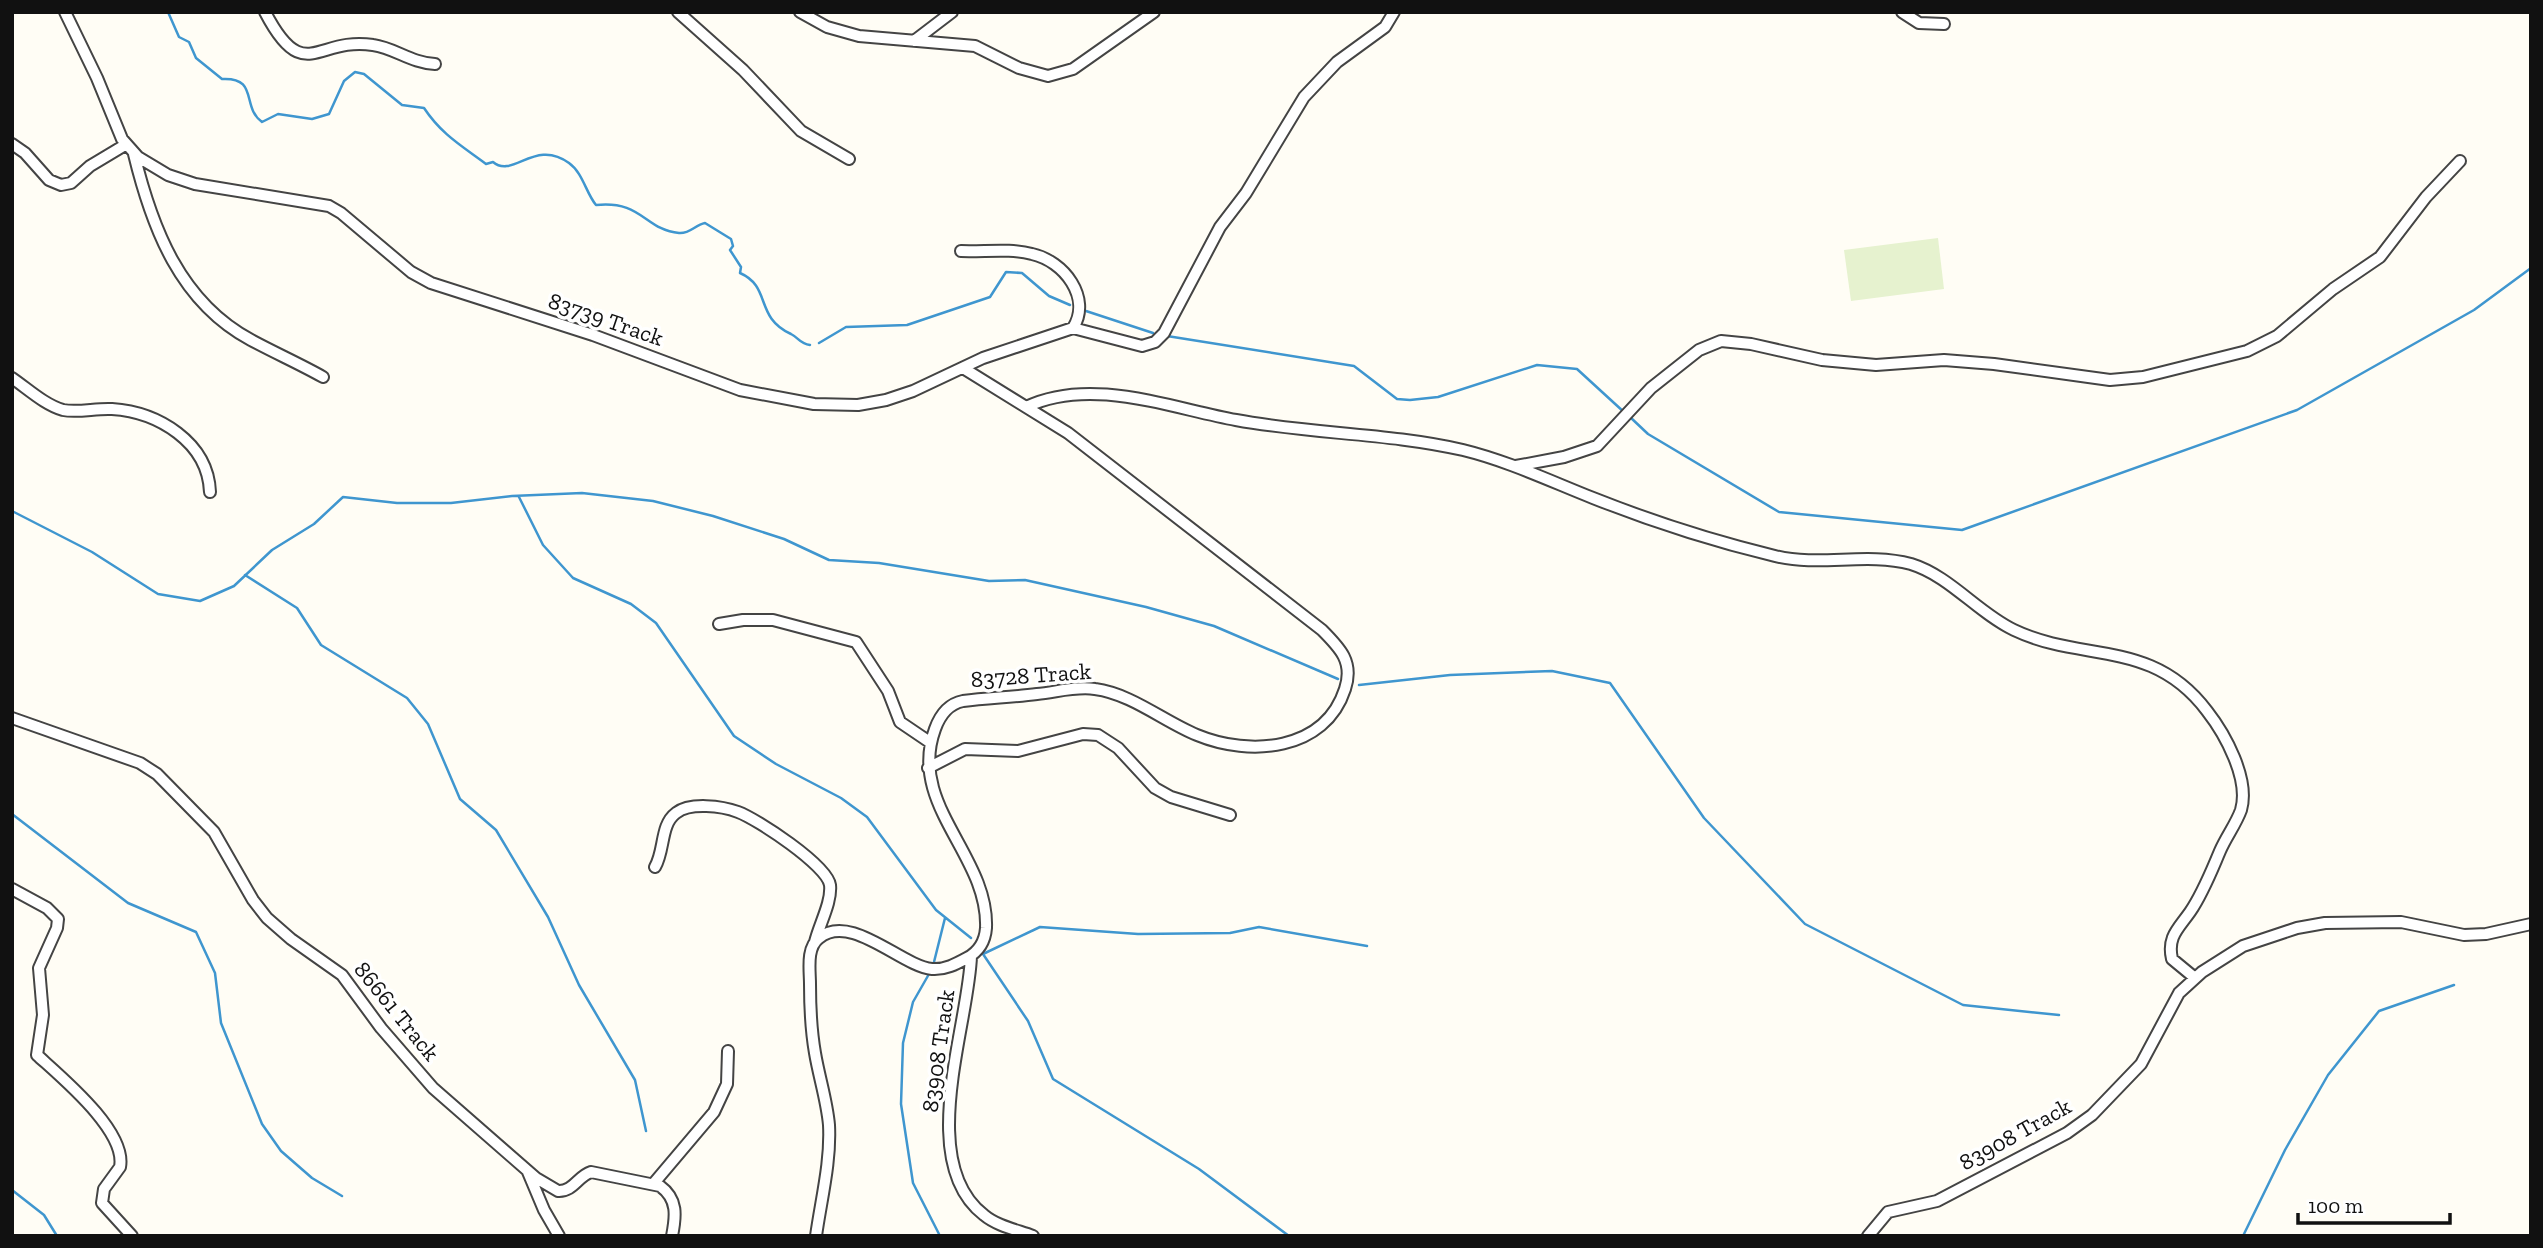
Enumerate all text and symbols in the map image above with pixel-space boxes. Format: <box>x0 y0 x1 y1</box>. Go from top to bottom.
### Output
street label: 83739 Track <box>545 286 667 352</box>
street label: 83728 Track <box>970 657 1092 693</box>
street label: 86661 Track <box>348 956 446 1066</box>
street label: 83908 Track <box>916 988 960 1114</box>
street label: 83908 Track <box>1954 1092 2076 1176</box>
scale bar <box>2298 1182 2450 1226</box>
text: 100 m <box>2308 1193 2363 1218</box>

